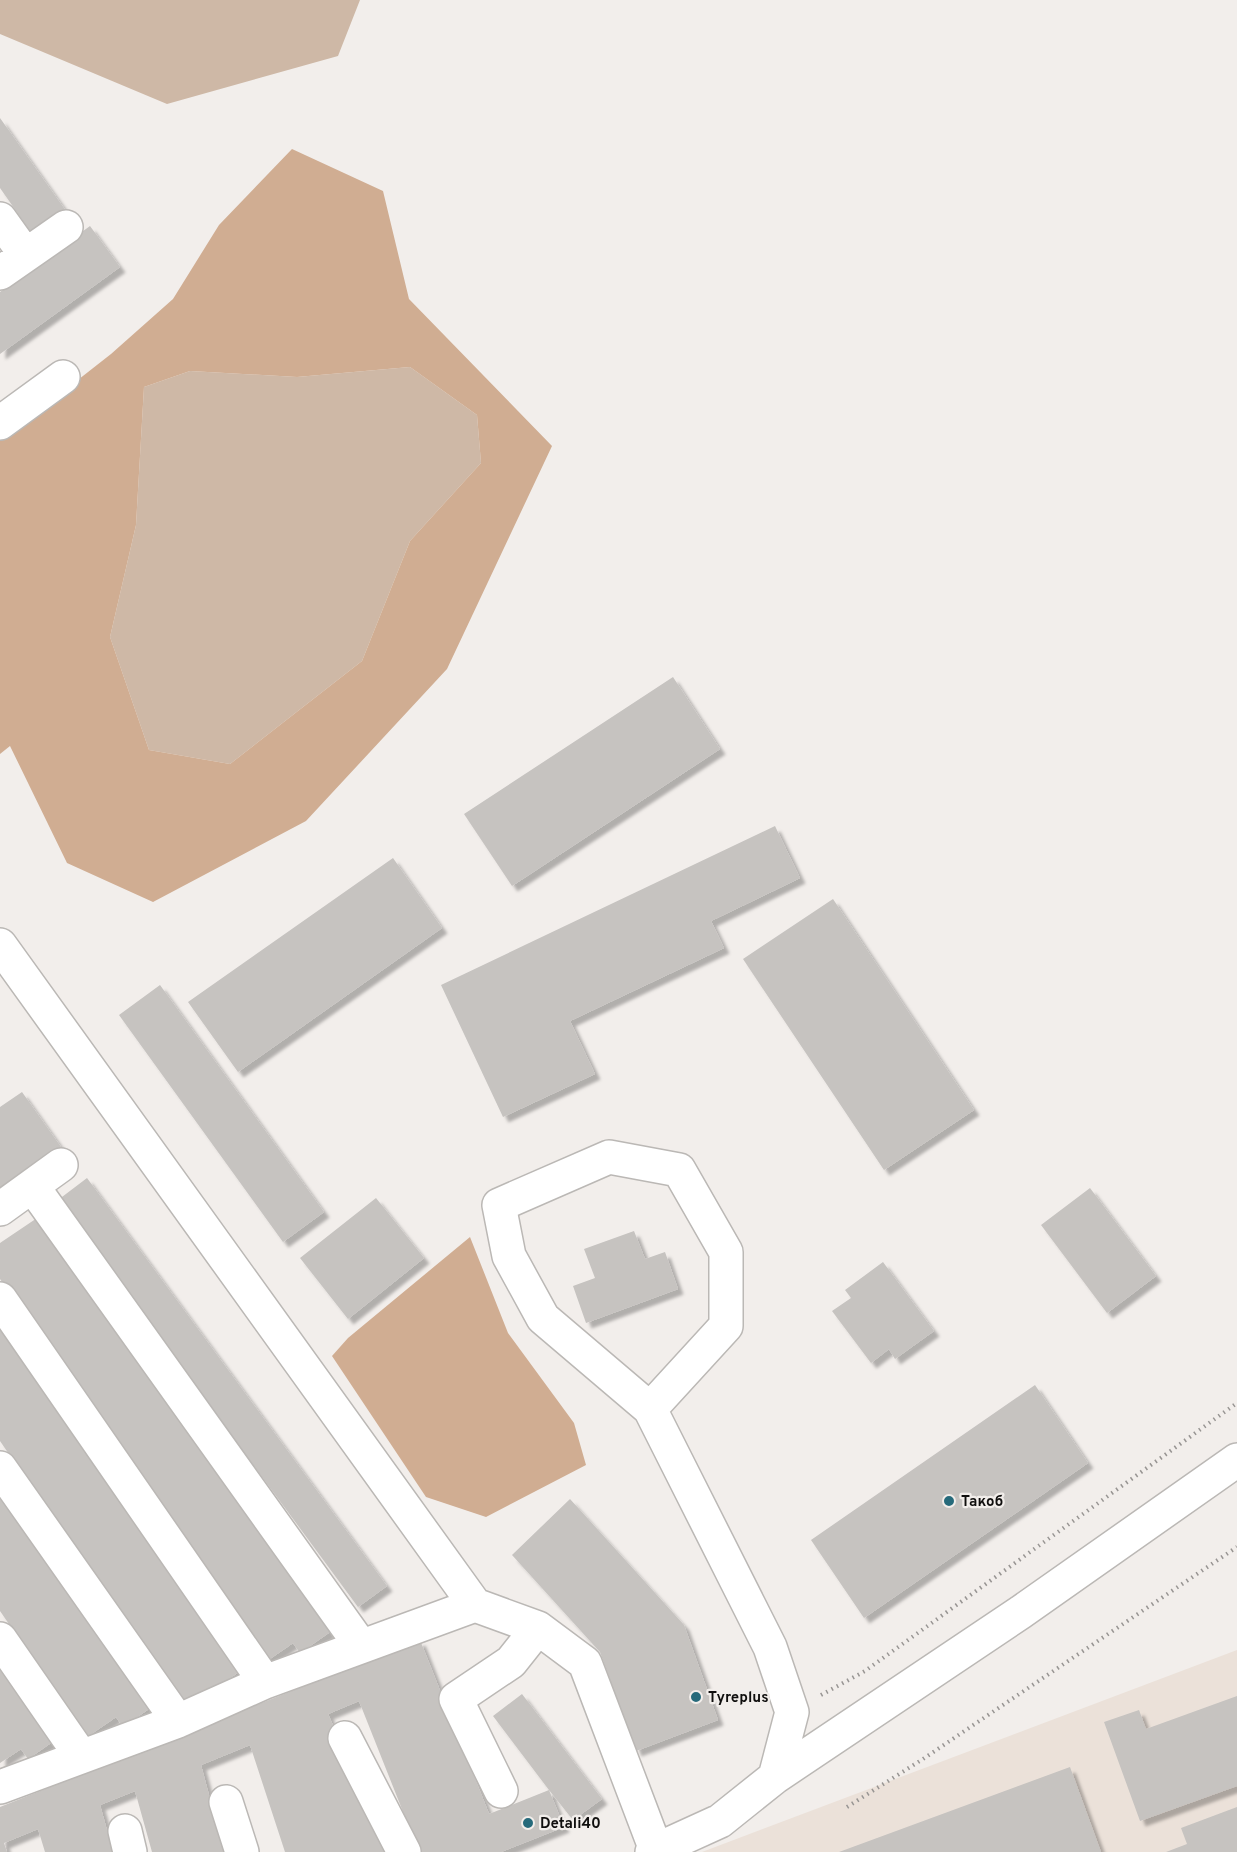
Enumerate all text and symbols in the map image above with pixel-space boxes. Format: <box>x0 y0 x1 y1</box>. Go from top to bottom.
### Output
place label: Такоб <box>961 1493 1003 1512</box>
marker: Такоб <box>942 1494 956 1508</box>
place label: Tyreplus <box>708 1689 769 1708</box>
marker: Tyreplus <box>689 1690 703 1704</box>
place label: Detali40 <box>540 1815 601 1834</box>
marker: Detali40 <box>521 1816 535 1830</box>

